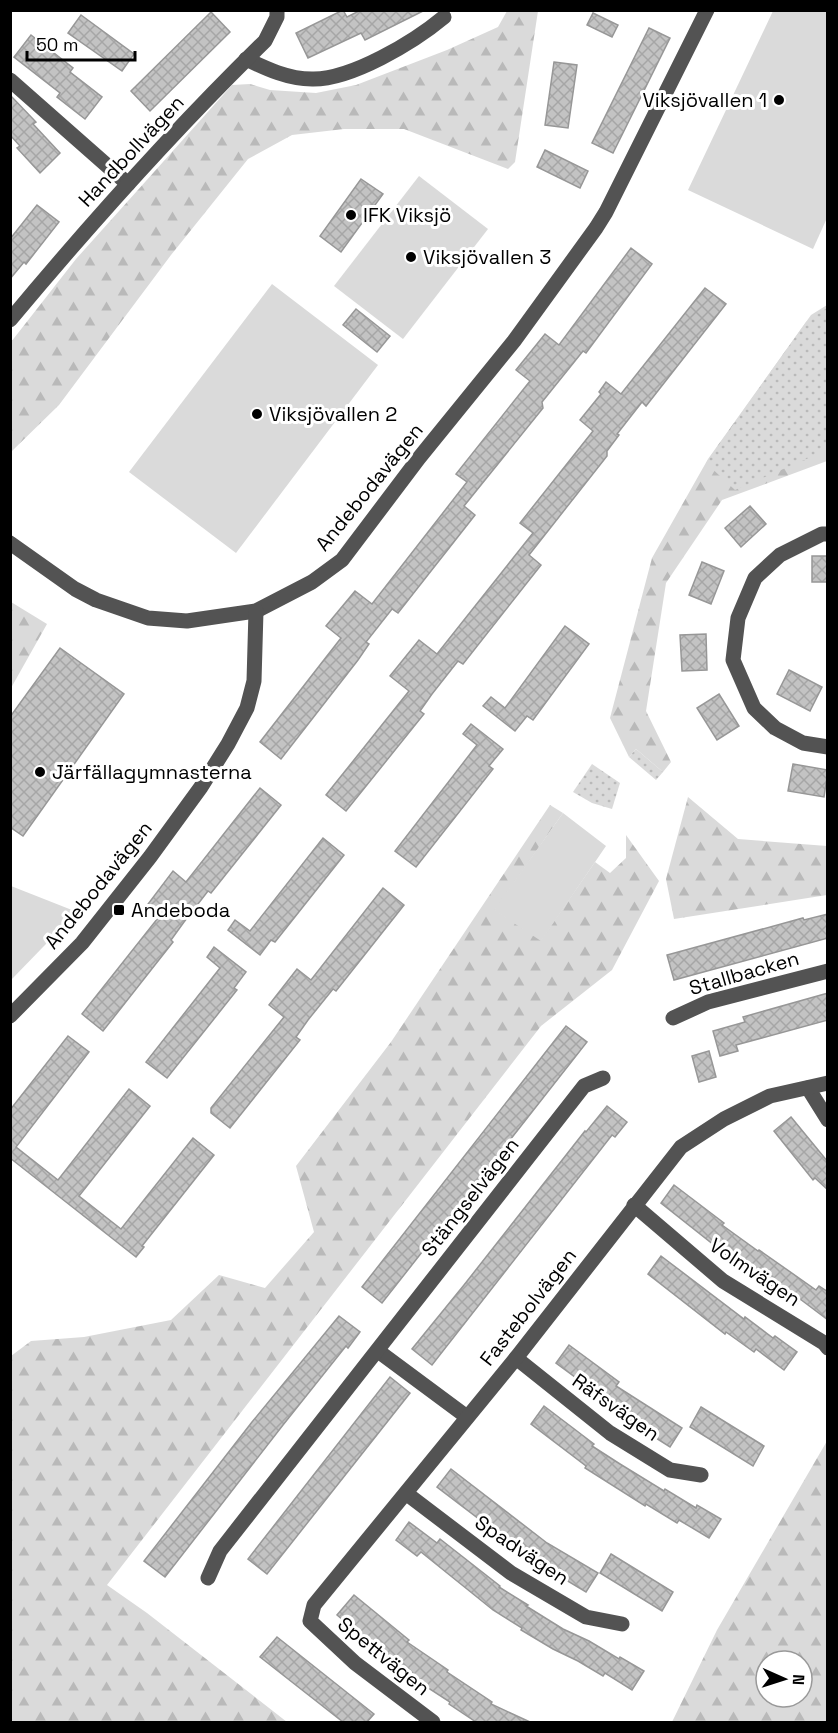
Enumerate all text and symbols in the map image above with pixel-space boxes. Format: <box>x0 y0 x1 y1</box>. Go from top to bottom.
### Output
scale bar <box>27 24 135 62</box>
text: 50 m <box>36 33 78 56</box>
place label: Viksjövallen 1 <box>642 87 767 113</box>
street label: Handbollvägen <box>73 90 189 212</box>
marker: Viksjövallen 1 <box>772 93 786 107</box>
place label: IFK Viksjö <box>363 202 451 228</box>
marker: IFK Viksjö <box>344 208 358 222</box>
place label: Viksjövallen 3 <box>423 244 551 270</box>
marker: Viksjövallen 3 <box>404 250 418 264</box>
place label: Viksjövallen 2 <box>269 401 397 427</box>
marker: Viksjövallen 2 <box>250 407 264 421</box>
street label: Andebodavägen <box>309 418 429 556</box>
place label: Järfällagymnasterna <box>52 759 252 785</box>
marker: Järfällagymnasterna <box>33 765 47 779</box>
street label: Andebodavägen <box>38 816 158 954</box>
place label: Andeboda <box>131 897 230 923</box>
marker: Andeboda <box>112 903 126 917</box>
street label: Stallbacken <box>686 945 802 1001</box>
street label: Stängselvägen <box>415 1132 525 1262</box>
street label: Volmvägen <box>704 1232 806 1312</box>
street label: Fastebolvägen <box>474 1243 582 1371</box>
street label: Räfsvägen <box>567 1367 665 1447</box>
street label: Spadvägen <box>470 1509 574 1591</box>
street label: Spettvägen <box>333 1611 435 1701</box>
north arrow <box>754 1649 814 1709</box>
text: N <box>788 1674 809 1686</box>

